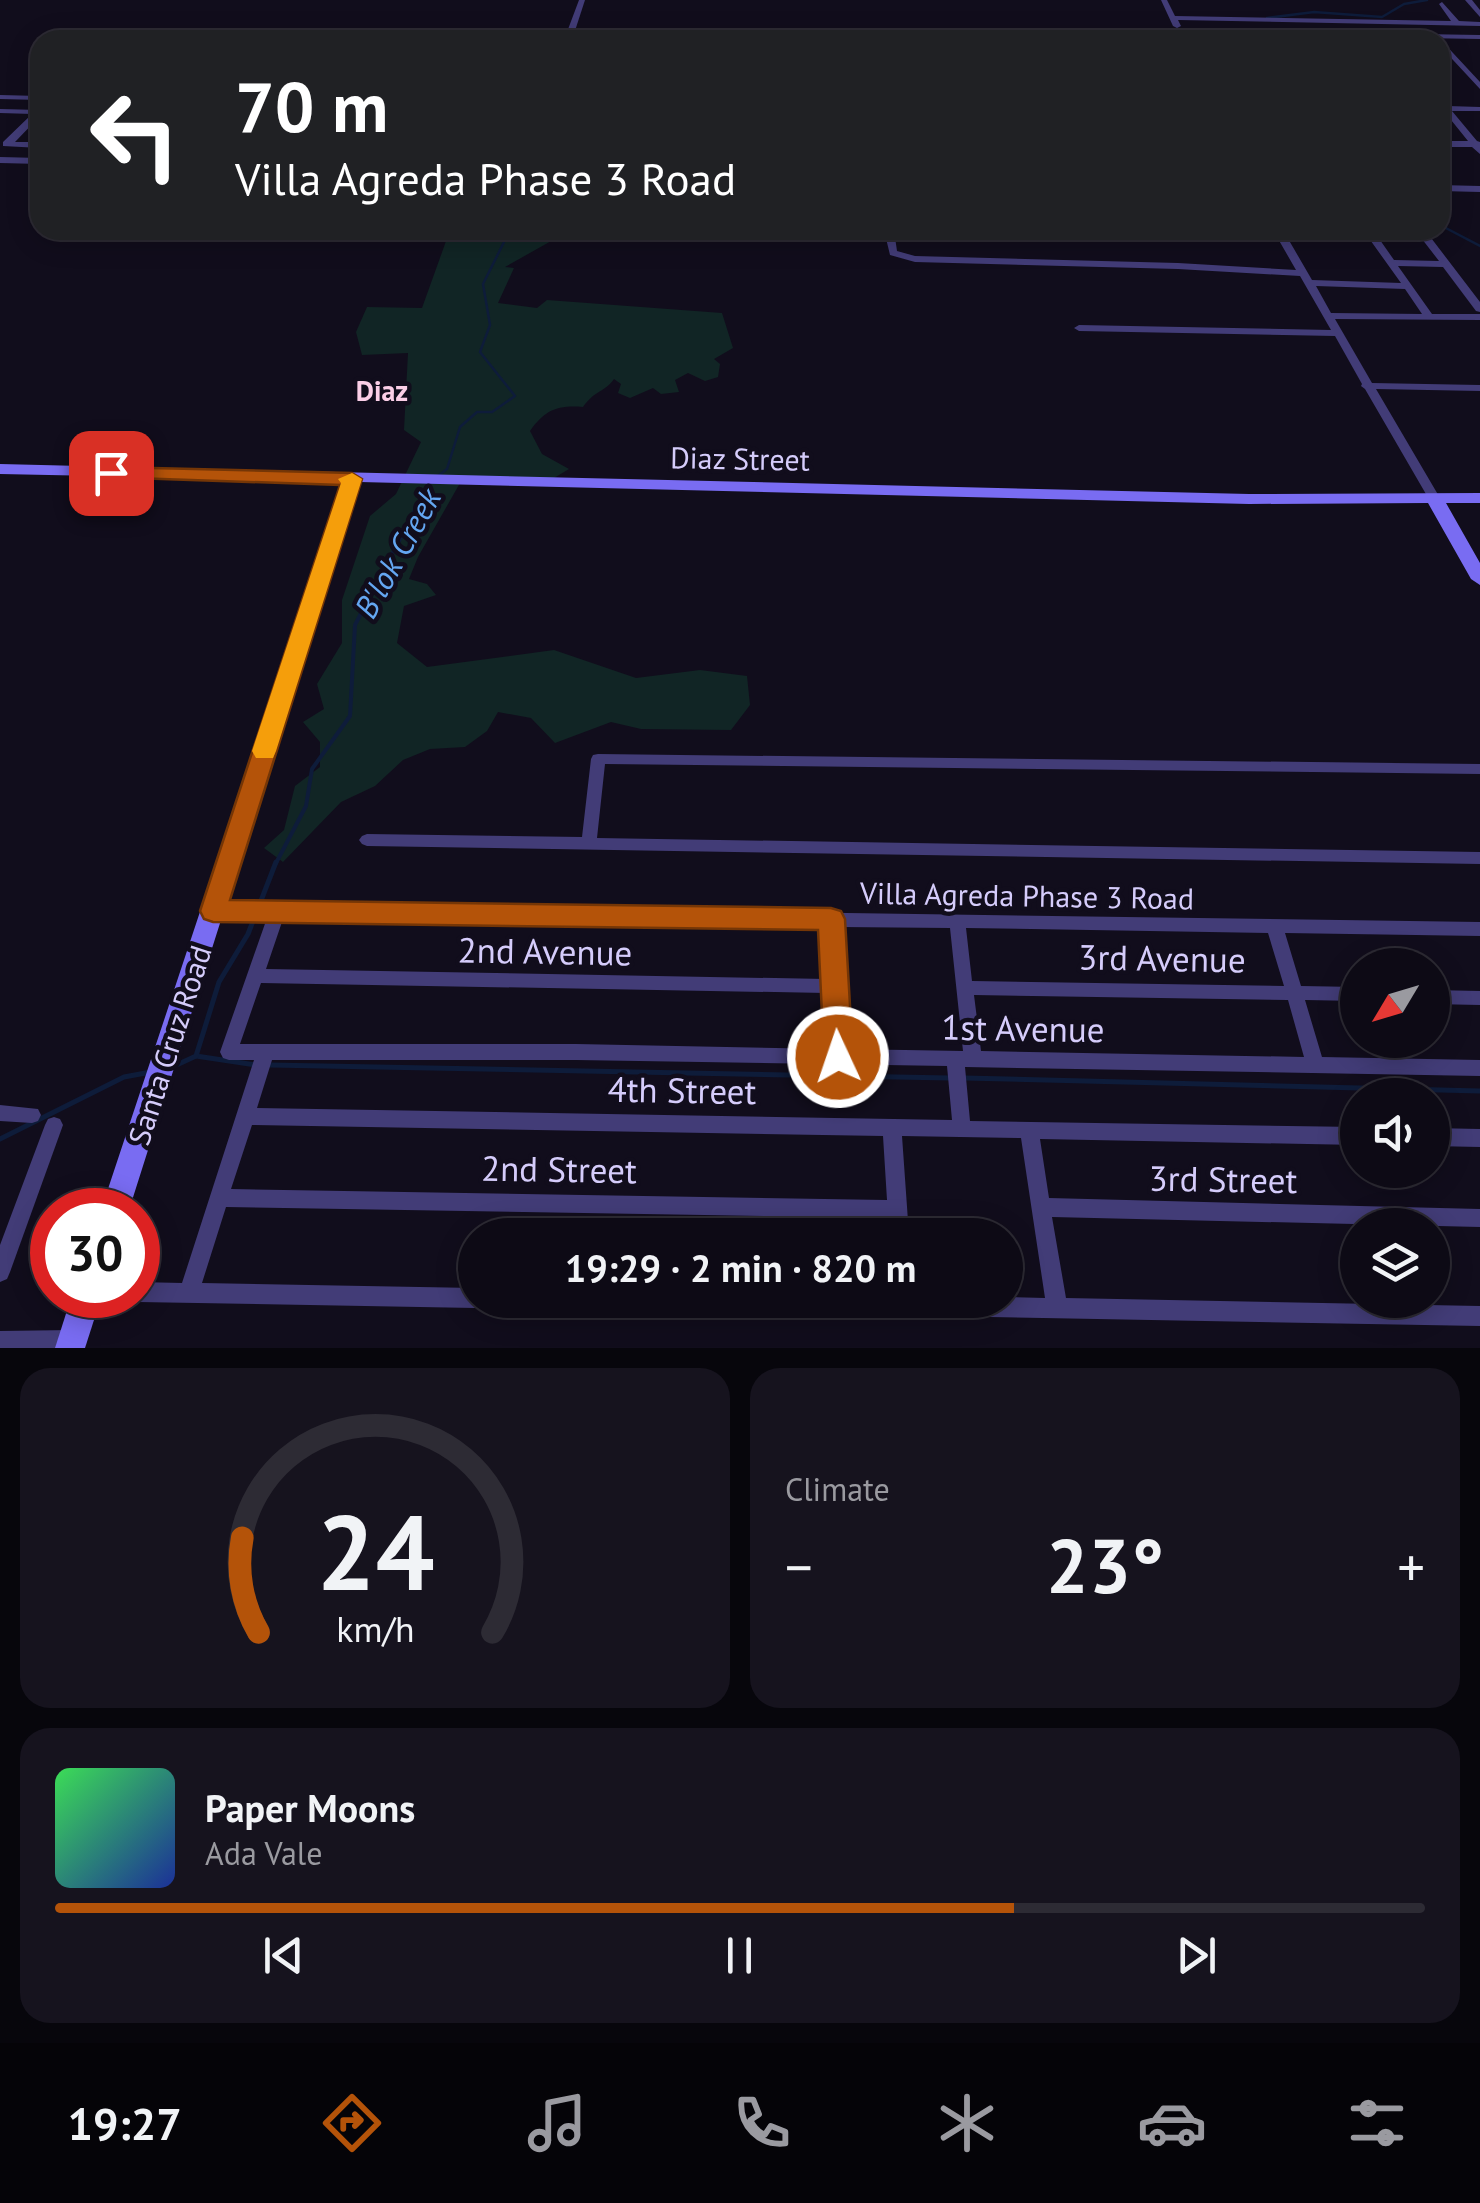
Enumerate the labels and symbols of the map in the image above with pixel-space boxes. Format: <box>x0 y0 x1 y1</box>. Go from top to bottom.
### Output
district label: Diaz <box>356 372 408 409</box>
pin <box>69 431 154 516</box>
street label: Diaz Street <box>670 437 810 479</box>
water label: B'lok Creek <box>344 479 451 625</box>
street label: Villa Agreda Phase 3 Road <box>859 873 1194 917</box>
street label: 2nd Avenue <box>457 926 633 976</box>
street label: 3rd Avenue <box>1078 934 1246 982</box>
street label: Santa Cruz Road <box>118 940 220 1150</box>
north arrow <box>1340 948 1450 1058</box>
street label: 1st Avenue <box>941 1004 1105 1052</box>
position arrow <box>786 1005 890 1109</box>
street label: 4th Street <box>607 1066 757 1114</box>
street label: 2nd Street <box>481 1145 637 1193</box>
street label: 3rd Street <box>1148 1155 1298 1203</box>
speed limit sign: 30 <box>30 1188 160 1318</box>

